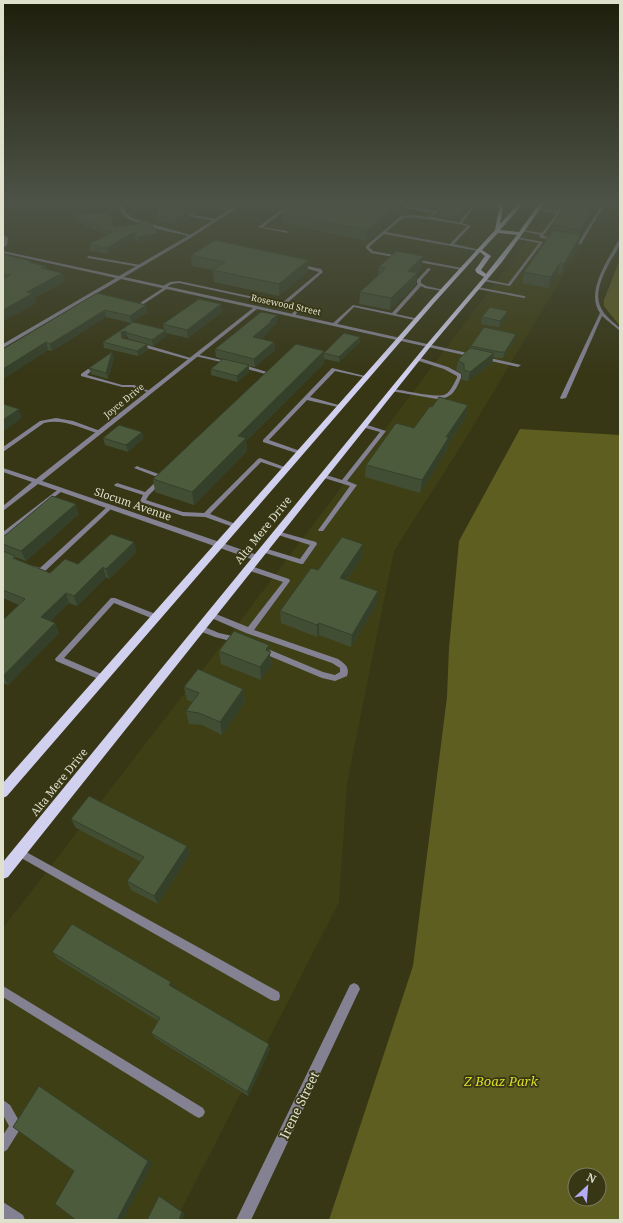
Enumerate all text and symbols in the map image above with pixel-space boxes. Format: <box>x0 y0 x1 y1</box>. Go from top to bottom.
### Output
street label: Rosewood Street <box>250 291 322 318</box>
street label: Joyce Drive <box>100 380 147 422</box>
street label: Slocum Avenue <box>93 483 174 524</box>
street label: Alta Mere Drive <box>231 493 295 567</box>
street label: Alta Mere Drive <box>27 745 91 819</box>
street label: Irene Street <box>275 1068 323 1142</box>
park label: Z Boaz Park <box>463 1072 539 1090</box>
north arrow <box>567 1167 607 1207</box>
text: N <box>584 1169 599 1186</box>

